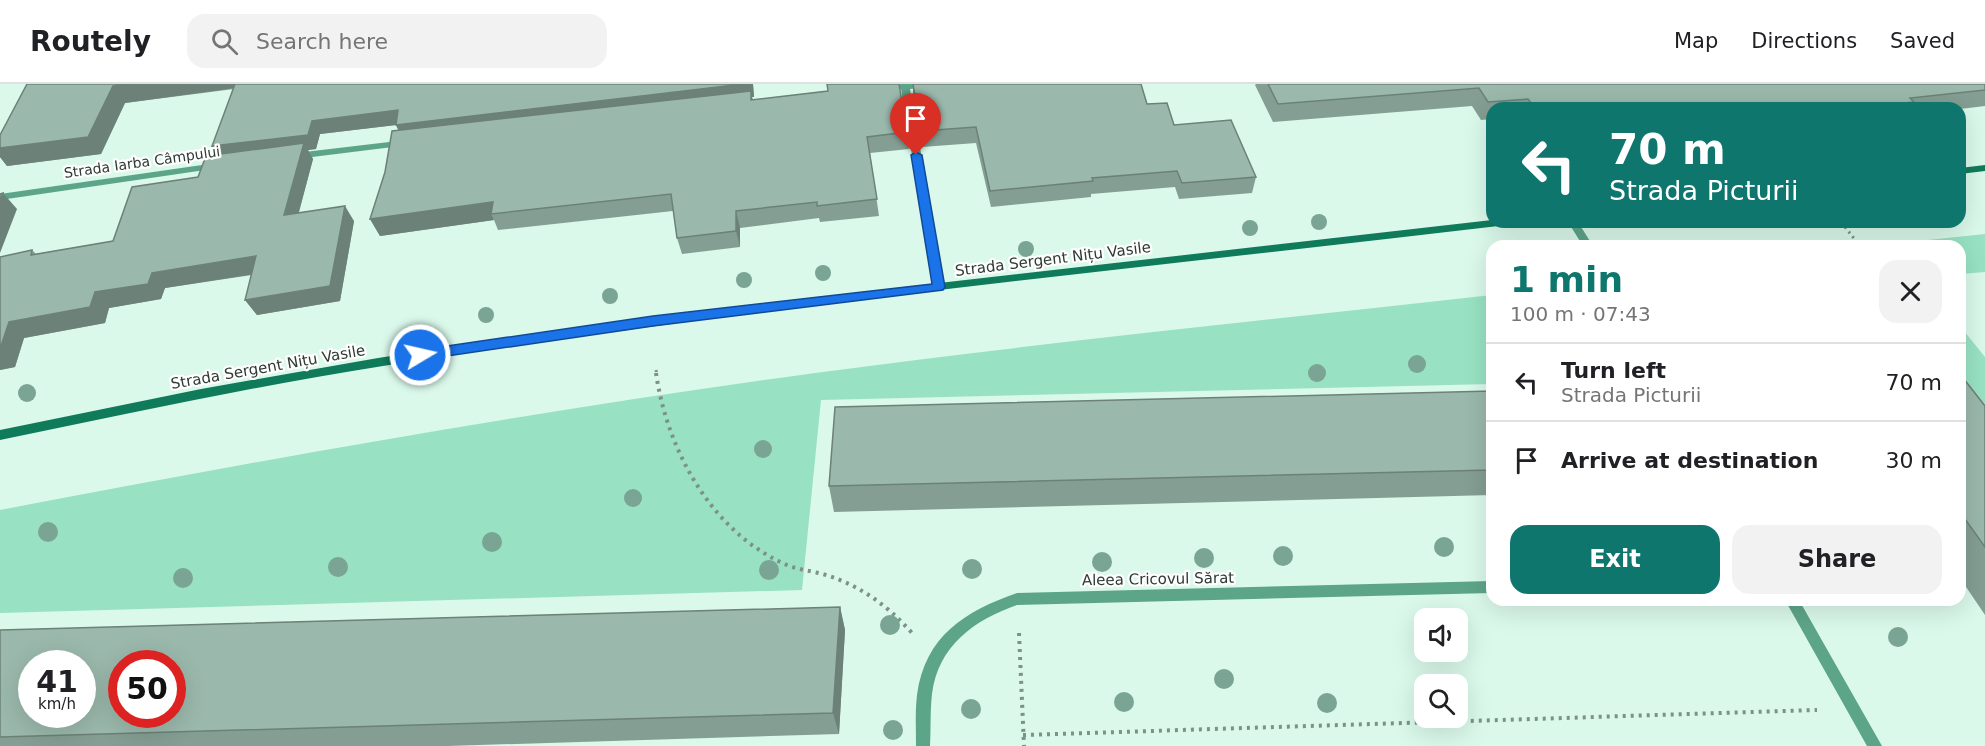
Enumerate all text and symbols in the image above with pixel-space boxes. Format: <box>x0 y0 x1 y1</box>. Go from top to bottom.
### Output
search box <box>187 14 607 68</box>
text: Routely <box>30 25 151 58</box>
icon: search <box>208 25 241 58</box>
text: Search here <box>256 29 388 54</box>
text: Map <box>1674 29 1718 53</box>
text: Directions <box>1751 29 1857 53</box>
text: Saved <box>1890 29 1955 53</box>
pin <box>890 93 941 155</box>
icon: arrive <box>899 102 932 135</box>
text: 70 m <box>1609 125 1726 174</box>
icon: left <box>1510 126 1588 204</box>
street label: Strada Iarba Câmpului <box>63 143 221 181</box>
text: Strada Picturii <box>1609 175 1798 206</box>
street label: Strada Sergent Nițu Vasile <box>954 238 1152 280</box>
text: 1 min <box>1510 259 1623 300</box>
button: close <box>1879 260 1942 323</box>
text: 100 m · 07:43 <box>1510 302 1651 326</box>
position arrow <box>388 323 452 387</box>
street label: Strada Sergent Nițu Vasile <box>169 341 367 393</box>
text: Turn left <box>1561 358 1666 383</box>
icon: left <box>1510 366 1543 399</box>
text: 70 m <box>1886 370 1942 395</box>
text: Strada Picturii <box>1561 383 1701 407</box>
icon: arrive <box>1510 444 1543 477</box>
text: Arrive at destination <box>1561 448 1818 473</box>
text: 30 m <box>1886 448 1942 473</box>
button: Exit <box>1510 525 1720 594</box>
button: Share <box>1732 525 1942 594</box>
street label: Aleea Cricovul Sărat <box>1082 569 1234 589</box>
map controls <box>1414 608 1468 728</box>
button: sound <box>1414 608 1468 662</box>
speed limit sign: 50 <box>108 650 186 728</box>
text: 41 <box>36 664 78 699</box>
button: search <box>1414 674 1468 728</box>
text: km/h <box>38 695 76 713</box>

